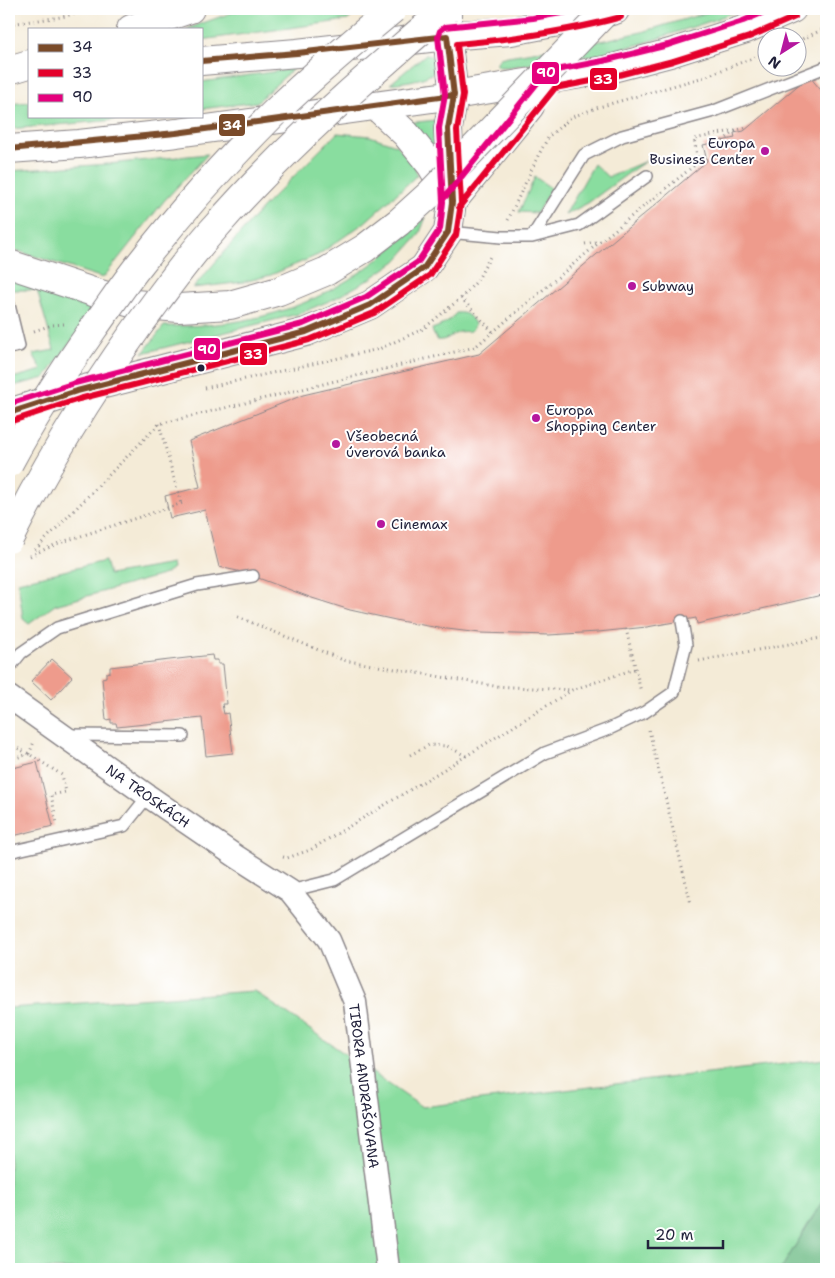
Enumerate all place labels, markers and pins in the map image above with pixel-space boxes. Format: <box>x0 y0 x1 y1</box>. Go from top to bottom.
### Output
place label: Europa Business Center <box>649 134 755 168</box>
marker: Europa Business Center <box>759 145 771 157</box>
place label: Subway <box>642 277 694 295</box>
marker: Subway <box>626 280 638 292</box>
unlabelled marker <box>196 363 206 373</box>
place label: Europa Shopping Center <box>546 401 657 435</box>
marker: Europa Shopping Center <box>530 412 542 424</box>
place label: Všeobecná úverová banka <box>346 427 446 461</box>
marker: Všeobecná úverová banka <box>330 438 342 450</box>
place label: Cinemax <box>391 515 448 533</box>
marker: Cinemax <box>375 518 387 530</box>

